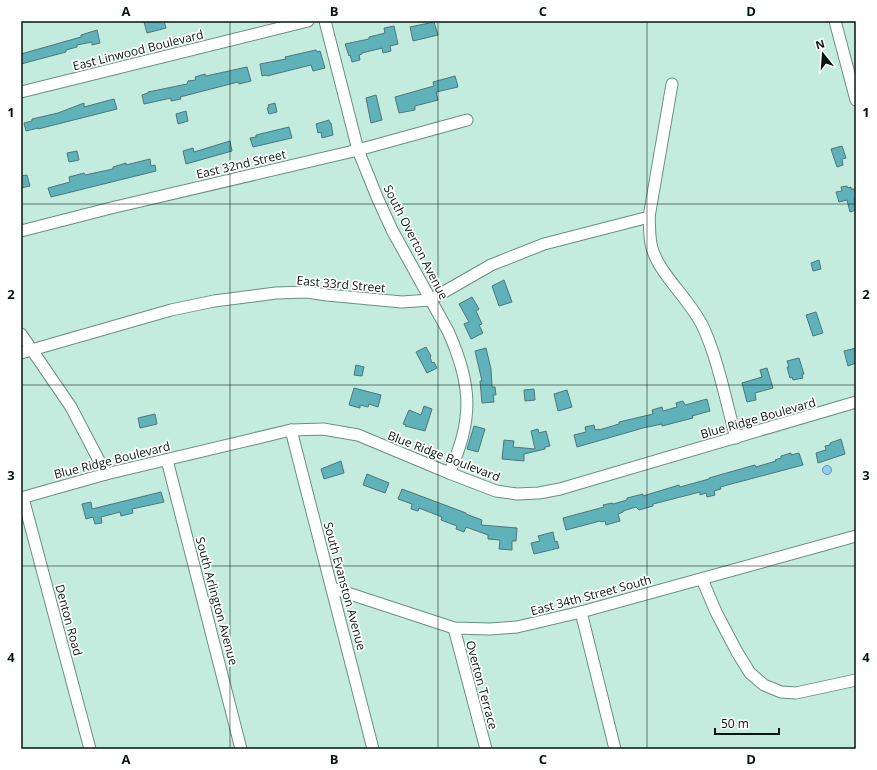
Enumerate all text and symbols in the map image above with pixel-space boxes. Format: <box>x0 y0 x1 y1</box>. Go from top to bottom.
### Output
text: A <box>122 2 131 20</box>
text: B <box>330 2 339 20</box>
text: C <box>539 2 547 20</box>
text: D <box>746 2 756 20</box>
street label: East Linwood Boulevard <box>71 26 205 74</box>
north arrow <box>803 34 843 74</box>
text: N <box>813 35 826 52</box>
text: 1 <box>7 103 15 121</box>
text: 1 <box>862 103 870 121</box>
street label: East 32nd Street <box>195 145 287 183</box>
street label: South Overton Avenue <box>380 182 452 303</box>
street label: East 33rd Street <box>296 272 386 296</box>
text: 2 <box>7 285 15 303</box>
text: 2 <box>862 285 870 303</box>
street label: Blue Ridge Boulevard <box>698 393 818 443</box>
street label: Blue Ridge Boulevard <box>385 427 503 485</box>
street label: Blue Ridge Boulevard <box>52 437 172 483</box>
text: 3 <box>7 466 15 484</box>
text: 3 <box>862 466 870 484</box>
street label: South Evanston Avenue <box>320 520 370 652</box>
street label: South Arlington Avenue <box>192 535 242 667</box>
street label: East 34th Street South <box>529 571 653 619</box>
street label: Denton Road <box>51 582 87 658</box>
street label: Overton Terrace <box>462 639 502 732</box>
text: 4 <box>7 648 15 666</box>
text: 4 <box>862 648 870 666</box>
scale bar <box>715 710 779 736</box>
text: 50 m <box>721 715 749 732</box>
text: A <box>122 750 131 768</box>
text: B <box>330 750 339 768</box>
text: C <box>539 750 547 768</box>
text: D <box>746 750 756 768</box>

